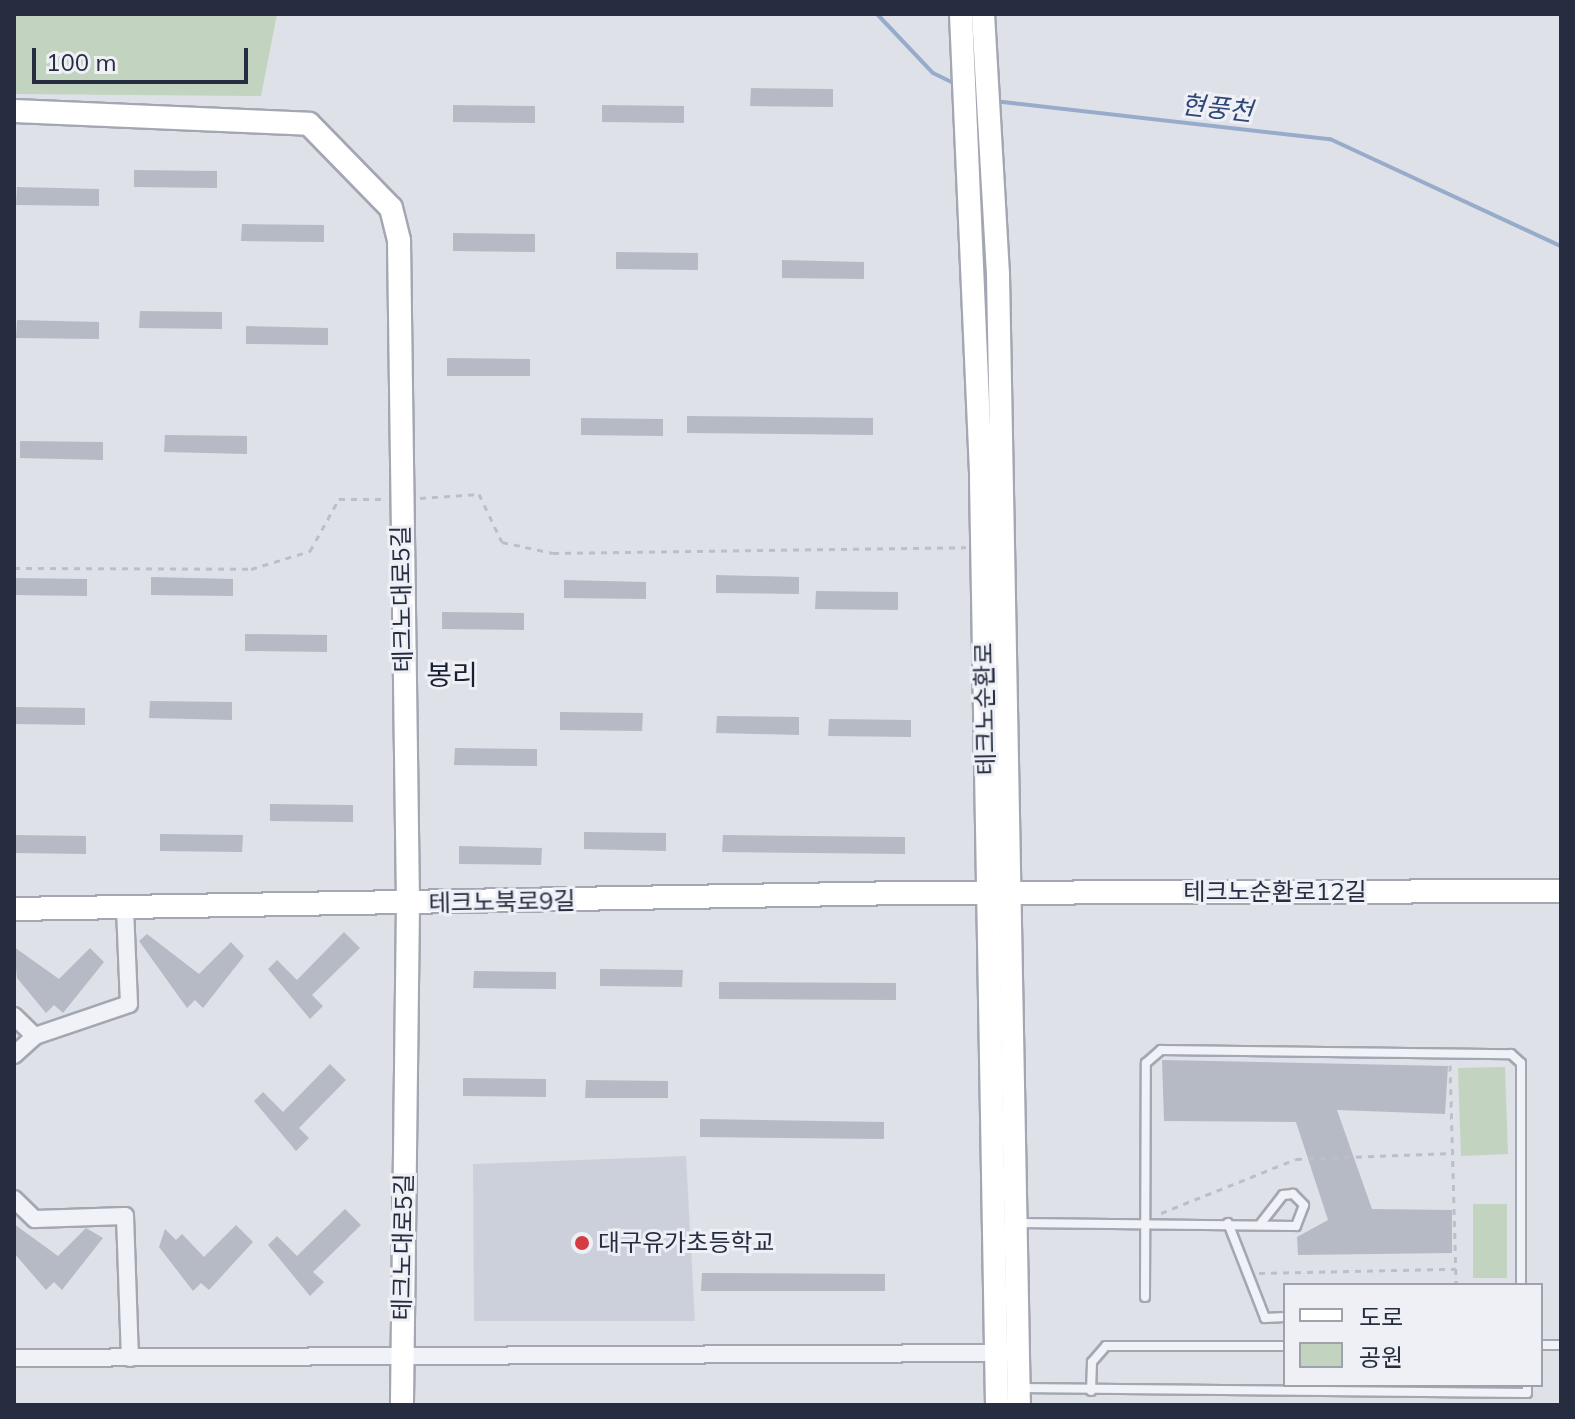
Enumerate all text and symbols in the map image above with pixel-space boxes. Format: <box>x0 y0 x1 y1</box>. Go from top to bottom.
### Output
scale bar <box>36 32 252 82</box>
text: 100 m <box>46 47 117 77</box>
water label: 현풍천 <box>1180 89 1254 127</box>
street label: 테크노대로5길 <box>386 525 418 673</box>
street label: 테크노순환로 <box>969 643 1001 775</box>
district label: 봉리 <box>426 658 478 692</box>
street label: 테크노순환로12길 <box>1183 878 1367 906</box>
street label: 테크노북로9길 <box>428 886 576 918</box>
street label: 테크노대로5길 <box>387 1173 419 1321</box>
place label: 대구유가초등학교 <box>598 1229 775 1257</box>
marker: 대구유가초등학교 <box>573 1234 591 1252</box>
legend <box>1283 1283 1543 1387</box>
text: 도로 <box>1359 1302 1403 1332</box>
text: 공원 <box>1359 1342 1403 1372</box>

